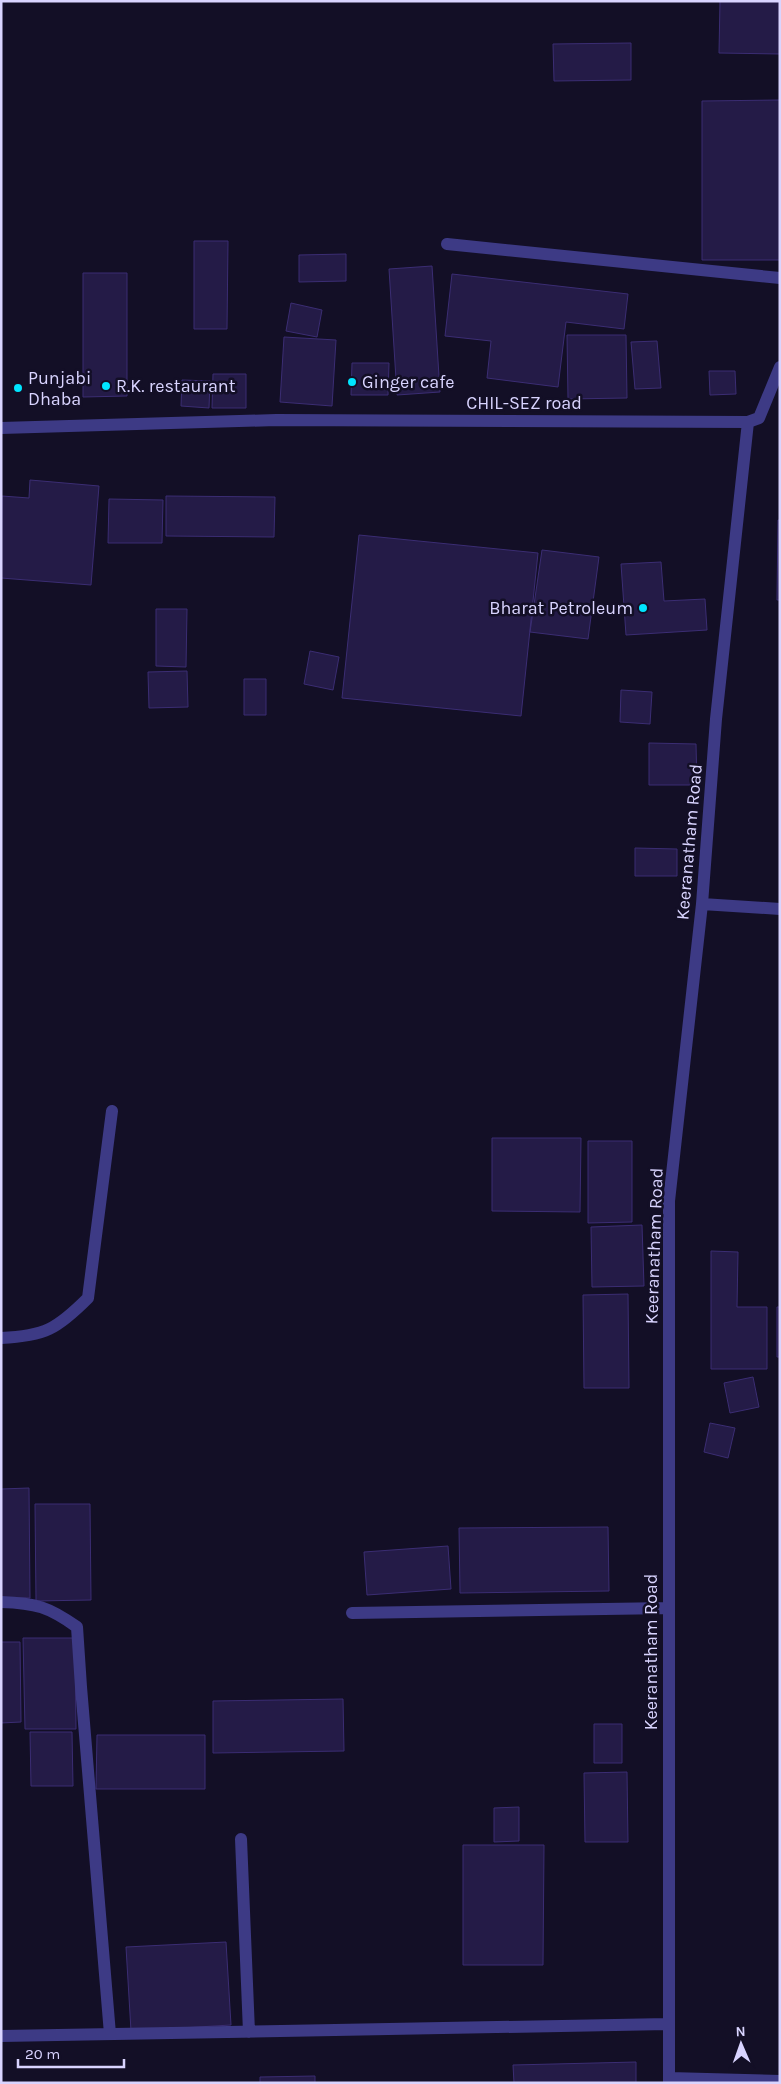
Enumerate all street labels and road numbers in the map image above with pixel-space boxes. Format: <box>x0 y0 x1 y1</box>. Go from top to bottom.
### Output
street label: CHIL-SEZ road <box>466 392 582 414</box>
street label: Keeranatham Road <box>671 763 707 921</box>
street label: Keeranatham Road <box>640 1167 668 1325</box>
street label: Keeranatham Road <box>640 1574 662 1730</box>

